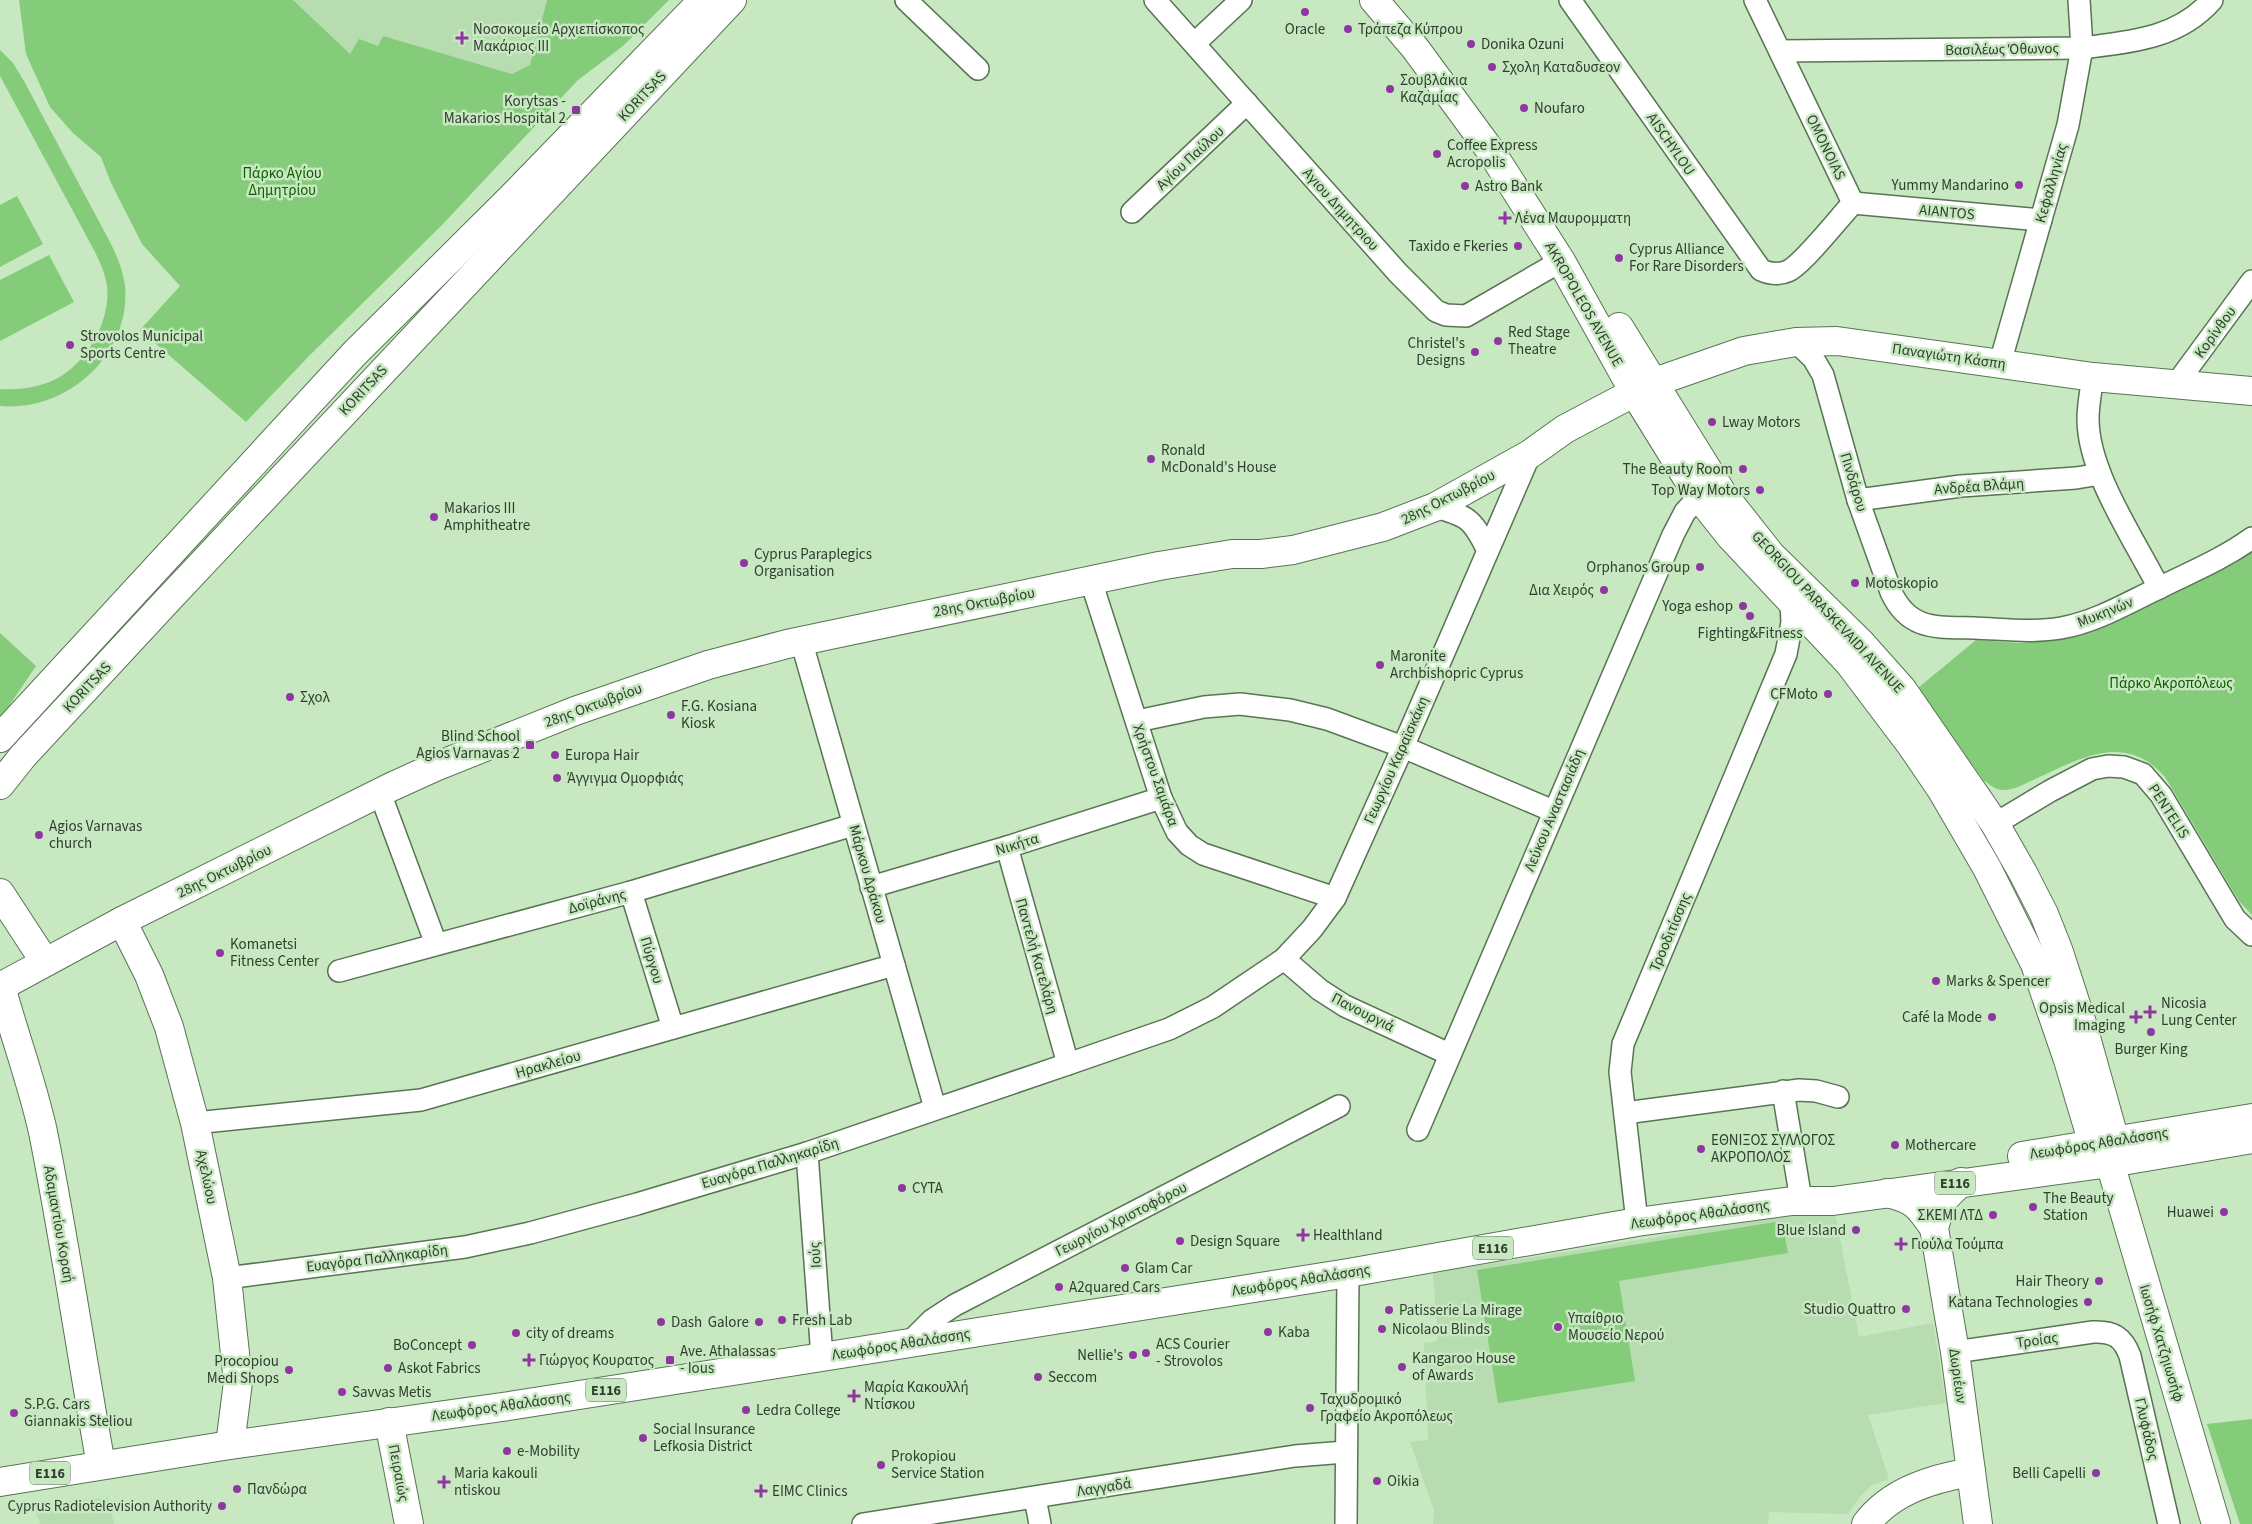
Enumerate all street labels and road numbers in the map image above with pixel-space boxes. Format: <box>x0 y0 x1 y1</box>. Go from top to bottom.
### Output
street label: Βασιλέως Όθωνος <box>1945 38 2060 61</box>
street label: KORITSAS <box>613 66 671 126</box>
street label: AISCHYLOU <box>1641 109 1700 180</box>
street label: OMONOIAS <box>1801 111 1850 184</box>
street label: Αγίου Παύλου <box>1152 121 1229 195</box>
street label: Κεφαλληνίας <box>2030 140 2073 225</box>
street label: Αγιου Δημητριου <box>1298 163 1384 256</box>
street label: AIANTOS <box>1918 200 1976 225</box>
street label: AKROPOLEOS AVENUE <box>1539 238 1628 371</box>
street label: Κορίνθου <box>2190 302 2241 362</box>
street label: Παναγιώτη Κάσπη <box>1891 338 2007 375</box>
street label: KORITSAS <box>334 360 392 420</box>
street label: Πινδάρου <box>1835 450 1872 514</box>
street label: 28ης Οκτωβρίου <box>1398 465 1499 530</box>
street label: Ανδρέα Βλάμη <box>1933 473 2025 500</box>
street label: GEORGIOU PARASKEVAIDI AVENUE <box>1747 526 1909 698</box>
street label: 28ης Οκτωβρίου <box>932 582 1037 623</box>
street label: Μυκηνών <box>2074 592 2136 633</box>
street label: KORITSAS <box>58 657 116 717</box>
street label: 28ης Οκτωβρίου <box>541 678 645 733</box>
street label: Γεωργίου Καραϊσκάκη <box>1359 693 1434 827</box>
street label: Χρήστου Σαμάρα <box>1127 721 1184 830</box>
street label: Λεύκου Αναστασιάδη <box>1519 746 1590 875</box>
street label: PENTELIS <box>2143 780 2194 843</box>
street label: Μάρκου Δράκου <box>843 822 892 926</box>
street label: Νικήτα <box>993 828 1042 861</box>
street label: 28ης Οκτωβρίου <box>173 839 275 903</box>
street label: Δοϊράνης <box>566 884 629 919</box>
street label: Τροοδιτίσσης <box>1644 889 1697 975</box>
street label: Παντελή Κατελάρη <box>1010 896 1063 1016</box>
street label: Πύργου <box>634 934 669 986</box>
street label: Πανουργιά <box>1328 988 1398 1038</box>
street label: Ηρακλείου <box>513 1045 583 1084</box>
street label: Λεωφόρος Αθαλάσσης <box>2028 1122 2170 1165</box>
street label: Ευαγόρα Παλληκαρίδη <box>699 1133 841 1194</box>
street label: Αχελώου <box>191 1148 223 1206</box>
street label: Αδαμαντίου Κοραή <box>38 1164 79 1284</box>
road number: E116 <box>1935 1172 1975 1194</box>
street label: Γεωργίου Χριστοφόρου <box>1052 1177 1191 1262</box>
street label: Λεωφόρος Αθαλάσσης <box>1629 1194 1771 1235</box>
road number: E116 <box>1473 1236 1513 1260</box>
street label: Ευαγόρα Παλληκαρίδη <box>305 1239 449 1278</box>
street label: Ιούς <box>804 1241 827 1269</box>
street label: Λεωφόρος Αθαλάσσης <box>1230 1259 1372 1302</box>
street label: Ιωσήφ Χατζηιωσήφ <box>2134 1282 2189 1405</box>
street label: Λεωφόρος Αθαλάσσης <box>830 1323 972 1366</box>
street label: Τροίας <box>2015 1327 2060 1354</box>
street label: Δωριέων <box>1943 1347 1972 1405</box>
road number: E116 <box>586 1378 626 1402</box>
street label: Λεωφόρος Αθαλάσσης <box>430 1386 572 1427</box>
street label: Γλυφάδος <box>2129 1396 2164 1463</box>
street label: Πειραιώς <box>383 1443 414 1504</box>
road number: E116 <box>30 1462 70 1485</box>
street label: Λαγγαδά <box>1075 1473 1133 1502</box>

